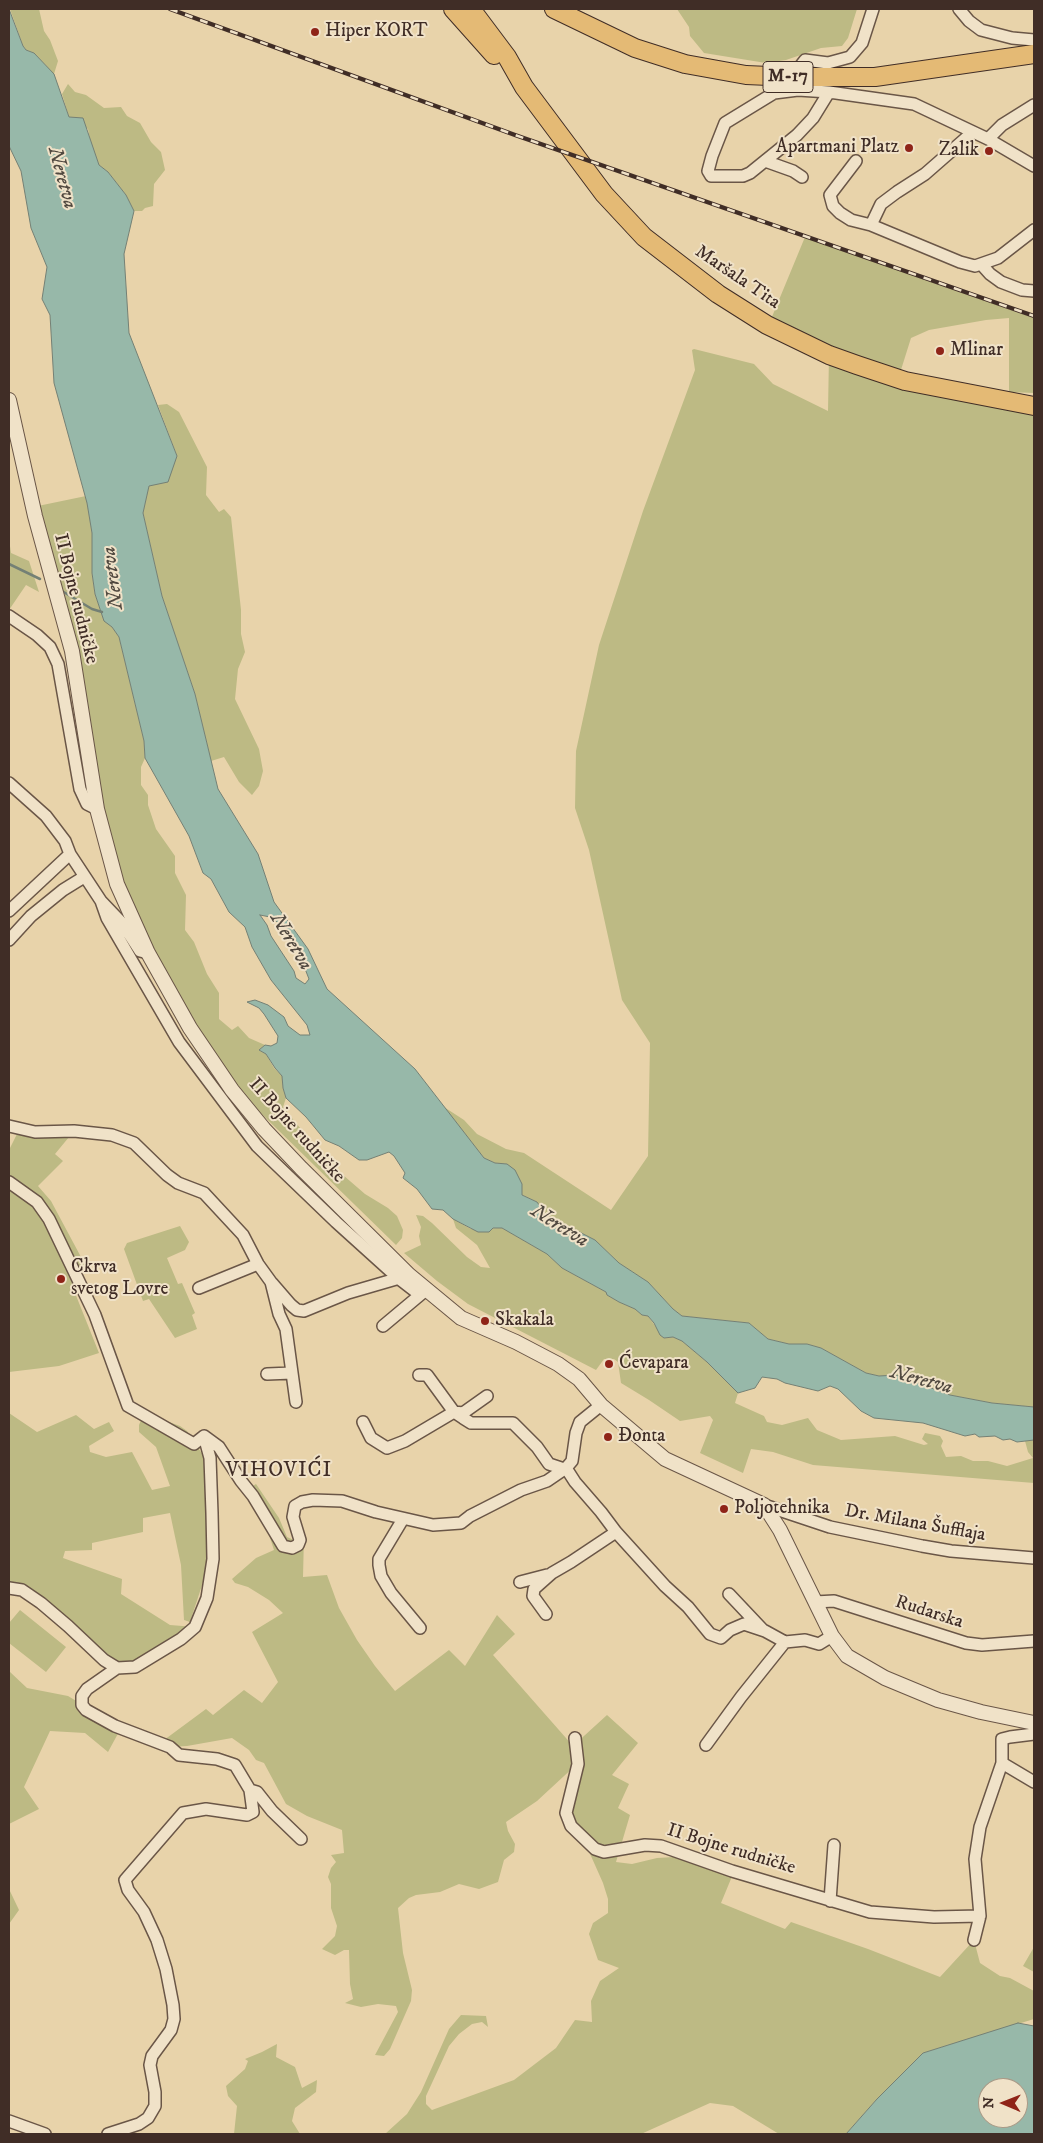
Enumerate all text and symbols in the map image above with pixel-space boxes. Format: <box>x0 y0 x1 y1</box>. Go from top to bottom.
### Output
place label: Hiper KORT <box>325 21 428 43</box>
marker: Hiper KORT <box>309 26 321 38</box>
road number: M-17 <box>763 62 813 92</box>
place label: Apartmani Platz <box>776 137 899 159</box>
place label: Zalik <box>939 140 979 162</box>
marker: Apartmani Platz <box>903 142 915 154</box>
water label: Neretva <box>41 144 81 212</box>
marker: Zalik <box>983 145 995 157</box>
street label: Maršala Tita <box>690 241 784 315</box>
place label: Mlinar <box>950 340 1003 362</box>
marker: Mlinar <box>934 345 946 357</box>
street label: II Bojne rudničke <box>48 532 102 666</box>
water label: Neretva <box>98 545 130 611</box>
water label: Neretva <box>263 909 317 975</box>
street label: II Bojne rudničke <box>243 1074 349 1188</box>
water label: Neretva <box>526 1200 592 1254</box>
place label: Ckrva svetog Lovre <box>71 1257 168 1301</box>
marker: Ckrva svetog Lovre <box>55 1273 67 1285</box>
place label: Skakala <box>495 1310 554 1332</box>
marker: Skakala <box>479 1315 491 1327</box>
place label: Ćevapara <box>619 1353 689 1375</box>
marker: Ćevapara <box>603 1358 615 1370</box>
water label: Neretva <box>887 1361 955 1401</box>
place label: Đonta <box>618 1426 665 1448</box>
marker: Đonta <box>602 1431 614 1443</box>
district label: VIHOVIĆI <box>225 1459 333 1485</box>
place label: Poljotehnika <box>734 1498 830 1520</box>
street label: Dr. Milana Šufflaja <box>843 1500 987 1548</box>
marker: Poljotehnika <box>718 1503 730 1515</box>
street label: Rudarska <box>892 1591 966 1635</box>
street label: II Bojne rudničke <box>664 1820 798 1880</box>
north arrow <box>978 2078 1028 2128</box>
text: N <box>980 2097 998 2109</box>

